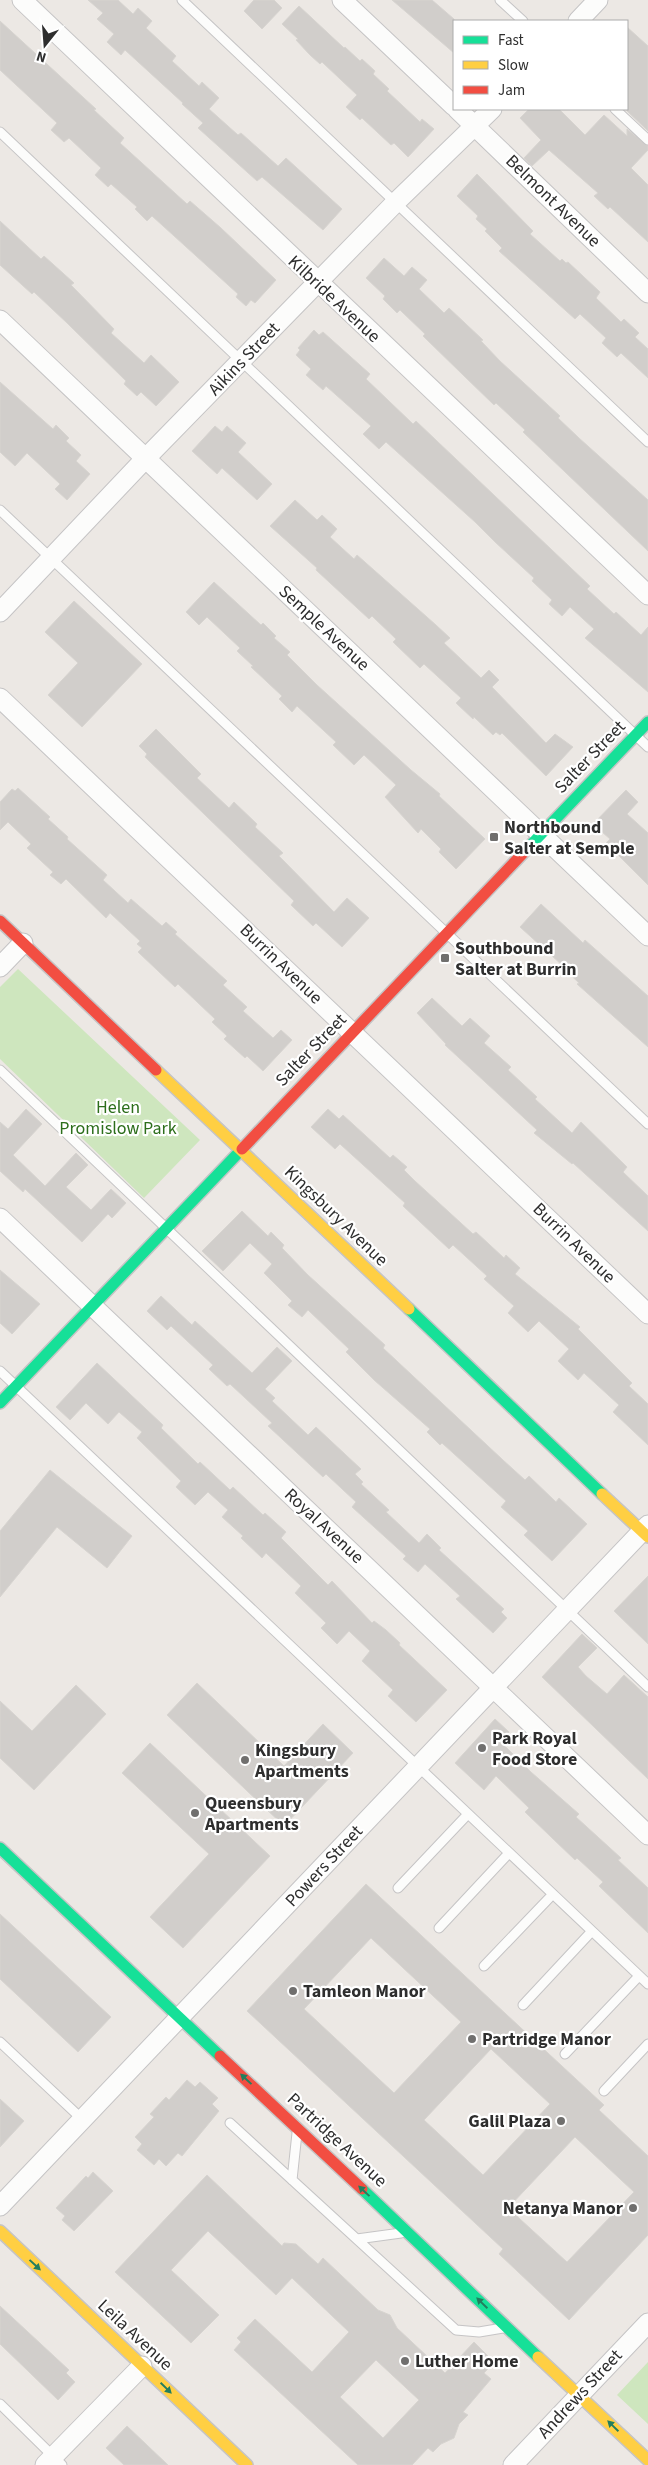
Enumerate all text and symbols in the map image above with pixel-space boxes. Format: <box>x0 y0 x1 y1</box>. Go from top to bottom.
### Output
north arrow <box>20 20 70 70</box>
legend <box>453 20 628 110</box>
text: Fast <box>498 30 524 51</box>
text: N <box>34 46 49 67</box>
text: Slow <box>498 55 529 76</box>
text: Jam <box>498 80 525 101</box>
street label: Belmont Avenue <box>500 149 606 253</box>
street label: Kilbride Avenue <box>282 250 386 348</box>
street label: Aikins Street <box>202 317 286 401</box>
street label: Semple Avenue <box>273 579 375 677</box>
street label: Salter Street <box>549 715 631 799</box>
place label: Northbound Salter at Semple <box>504 815 635 861</box>
marker: Northbound Salter at Semple <box>488 831 500 843</box>
street label: Burrin Avenue <box>234 918 328 1010</box>
place label: Southbound Salter at Burrin <box>455 936 577 982</box>
marker: Southbound Salter at Burrin <box>439 952 451 964</box>
street label: Salter Street <box>270 1008 352 1092</box>
park label: Helen Promislow Park <box>59 1095 177 1141</box>
street label: Kingsbury Avenue <box>279 1160 393 1272</box>
street label: Burrin Avenue <box>527 1197 621 1289</box>
street label: Royal Avenue <box>279 1483 369 1569</box>
place label: Park Royal Food Store <box>492 1726 577 1772</box>
place label: Kingsbury Apartments <box>254 1738 349 1784</box>
marker: Park Royal Food Store <box>476 1742 488 1754</box>
marker: Kingsbury Apartments <box>239 1754 251 1766</box>
place label: Queensbury Apartments <box>204 1791 302 1837</box>
marker: Queensbury Apartments <box>189 1807 201 1819</box>
street label: Powers Street <box>280 1820 368 1912</box>
place label: Tamleon Manor <box>303 1979 427 2004</box>
marker: Tamleon Manor <box>287 1985 299 1997</box>
place label: Partridge Manor <box>482 2027 612 2052</box>
marker: Partridge Manor <box>466 2033 478 2045</box>
one-way arrow <box>241 2073 253 2085</box>
street label: Partridge Avenue <box>282 2087 392 2193</box>
place label: Galil Plaza <box>468 2109 551 2134</box>
marker: Galil Plaza <box>555 2115 567 2127</box>
one-way arrow <box>359 2185 371 2197</box>
place label: Netanya Manor <box>503 2196 624 2221</box>
marker: Netanya Manor <box>627 2202 639 2214</box>
one-way arrow <box>29 2259 41 2271</box>
street label: Leila Avenue <box>92 2294 178 2376</box>
one-way arrow <box>477 2297 489 2309</box>
street label: Andrews Street <box>532 2344 628 2444</box>
place label: Luther Home <box>415 2349 519 2374</box>
marker: Luther Home <box>399 2355 411 2367</box>
one-way arrow <box>160 2382 172 2394</box>
one-way arrow <box>607 2420 619 2432</box>

